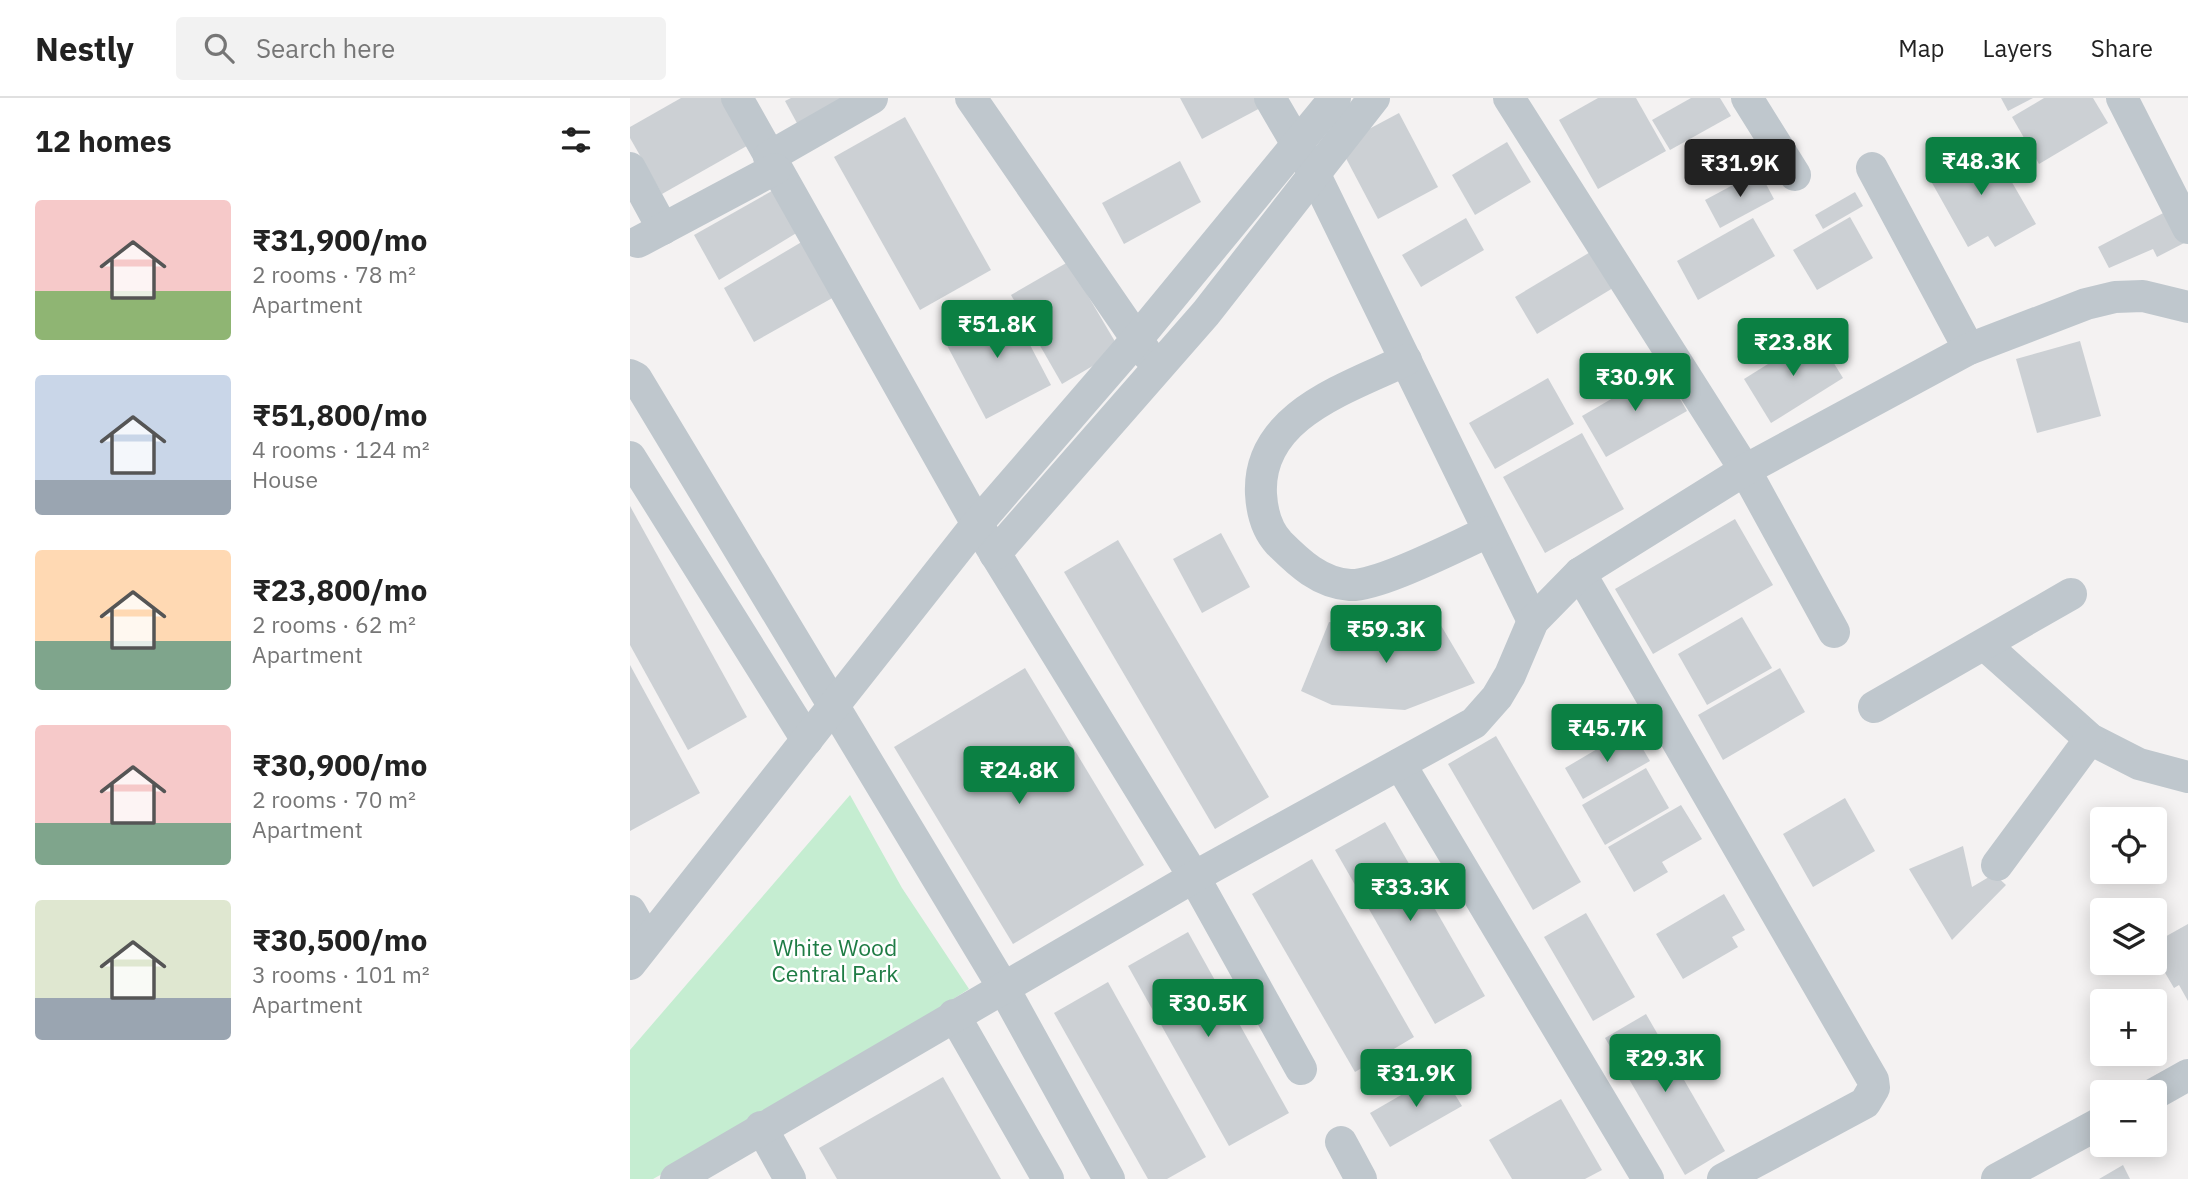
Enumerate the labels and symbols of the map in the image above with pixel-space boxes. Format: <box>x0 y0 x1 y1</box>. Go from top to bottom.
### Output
pin: ₹48.3K <box>1924 138 2038 197</box>
pin: ₹31.9K <box>1683 140 1797 199</box>
pin: ₹51.8K <box>940 300 1054 360</box>
pin: ₹23.8K <box>1736 318 1850 378</box>
pin: ₹30.9K <box>1578 354 1692 413</box>
pin: ₹59.3K <box>1329 606 1443 665</box>
pin: ₹45.7K <box>1550 704 1664 764</box>
pin: ₹24.8K <box>962 746 1076 806</box>
pin: ₹33.3K <box>1353 864 1467 923</box>
park label: White Wood Central Park <box>772 932 898 988</box>
pin: ₹30.5K <box>1151 979 1265 1039</box>
pin: ₹29.3K <box>1608 1034 1722 1094</box>
pin: ₹31.9K <box>1359 1049 1473 1109</box>

